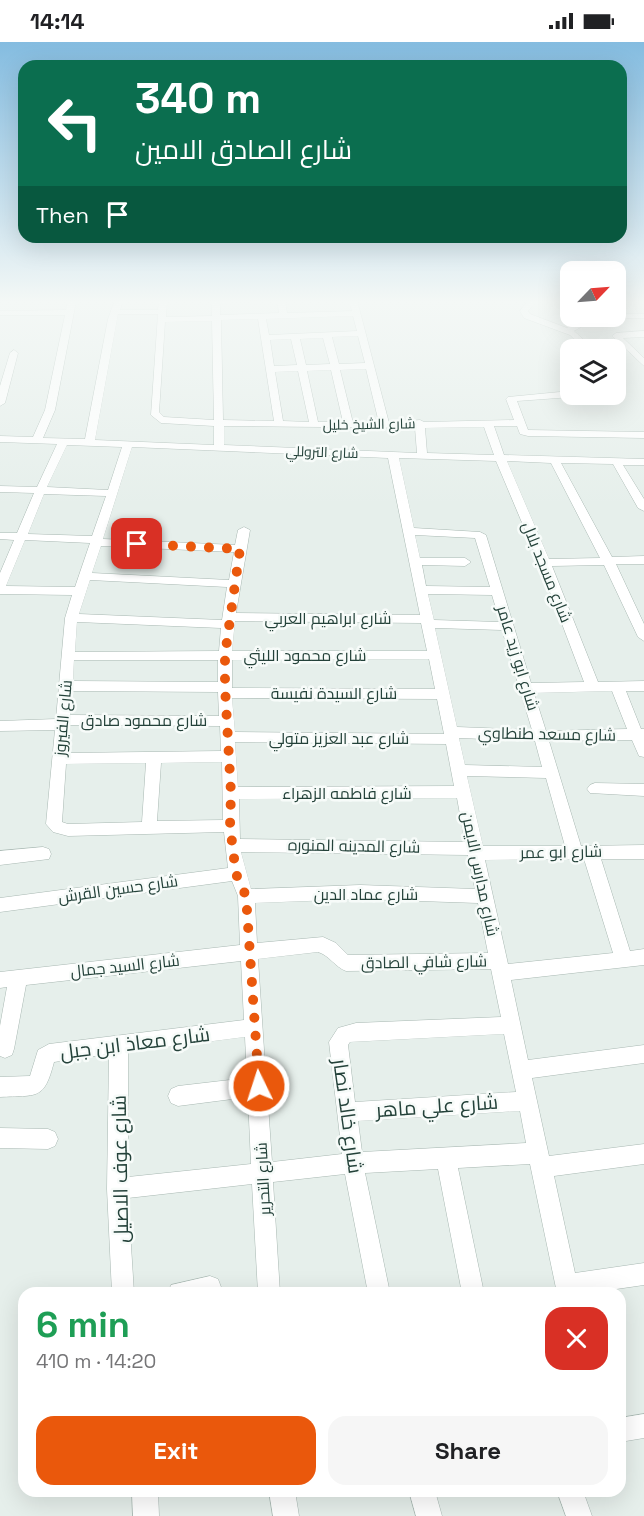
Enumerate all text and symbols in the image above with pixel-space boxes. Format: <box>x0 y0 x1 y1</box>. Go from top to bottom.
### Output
text: 14:14 <box>30 7 84 35</box>
text: 340 m <box>135 72 261 125</box>
icon: left <box>36 84 114 162</box>
text: شارع الصادق الامين <box>135 132 352 167</box>
icon: arrive <box>101 198 134 231</box>
text: Then <box>36 201 89 229</box>
north arrow <box>560 261 626 327</box>
map controls <box>560 261 626 405</box>
button: layers <box>560 339 626 405</box>
street label: شارع الشيخ خليل <box>322 414 416 434</box>
street label: شارع التروللي <box>285 442 359 465</box>
pin <box>111 518 162 569</box>
street label: شارع مسجد بلال <box>516 518 577 626</box>
icon: arrive <box>120 527 153 560</box>
street label: شارع ابو زيد عامر <box>491 602 544 713</box>
street label: شارع ابراهيم العربي <box>265 608 391 632</box>
street label: شارع محمود الليثي <box>243 645 367 669</box>
street label: شارع الفيروز <box>49 679 78 758</box>
street label: شارع السيدة نفيسة <box>271 683 397 705</box>
street label: شارع محمود صادق <box>81 710 207 732</box>
street label: شارع مسعد طنطاوي <box>478 722 616 749</box>
street label: شارع عبد العزيز متولي <box>269 728 409 752</box>
street label: شارع فاطمه الزهراء <box>282 783 412 805</box>
street label: شارع مدارس الايمن <box>456 810 503 938</box>
street label: شارع المدينه المنوره <box>288 834 420 859</box>
street label: شارع ابو عمر <box>519 841 602 864</box>
street label: شارع حسين القرش <box>57 870 179 909</box>
street label: شارع عماد الدين <box>314 884 418 906</box>
street label: شارع السيد جمال <box>69 950 181 983</box>
street label: شارع شافي الصادق <box>361 950 487 977</box>
street label: شارع معاذ ابن جبل <box>59 1021 212 1066</box>
position arrow <box>227 1054 291 1118</box>
street label: شارع خالد نصار <box>326 1056 369 1175</box>
street label: شارع علي ماهر <box>374 1089 499 1126</box>
street label: شارع عوف الاصيل <box>106 1095 135 1243</box>
street label: شارع التحرير <box>251 1142 276 1217</box>
text: 6 min <box>36 1302 130 1348</box>
button: close <box>545 1307 608 1370</box>
text: 410 m · 14:20 <box>36 1348 156 1374</box>
button: Exit <box>36 1416 316 1485</box>
button: Share <box>328 1416 608 1485</box>

